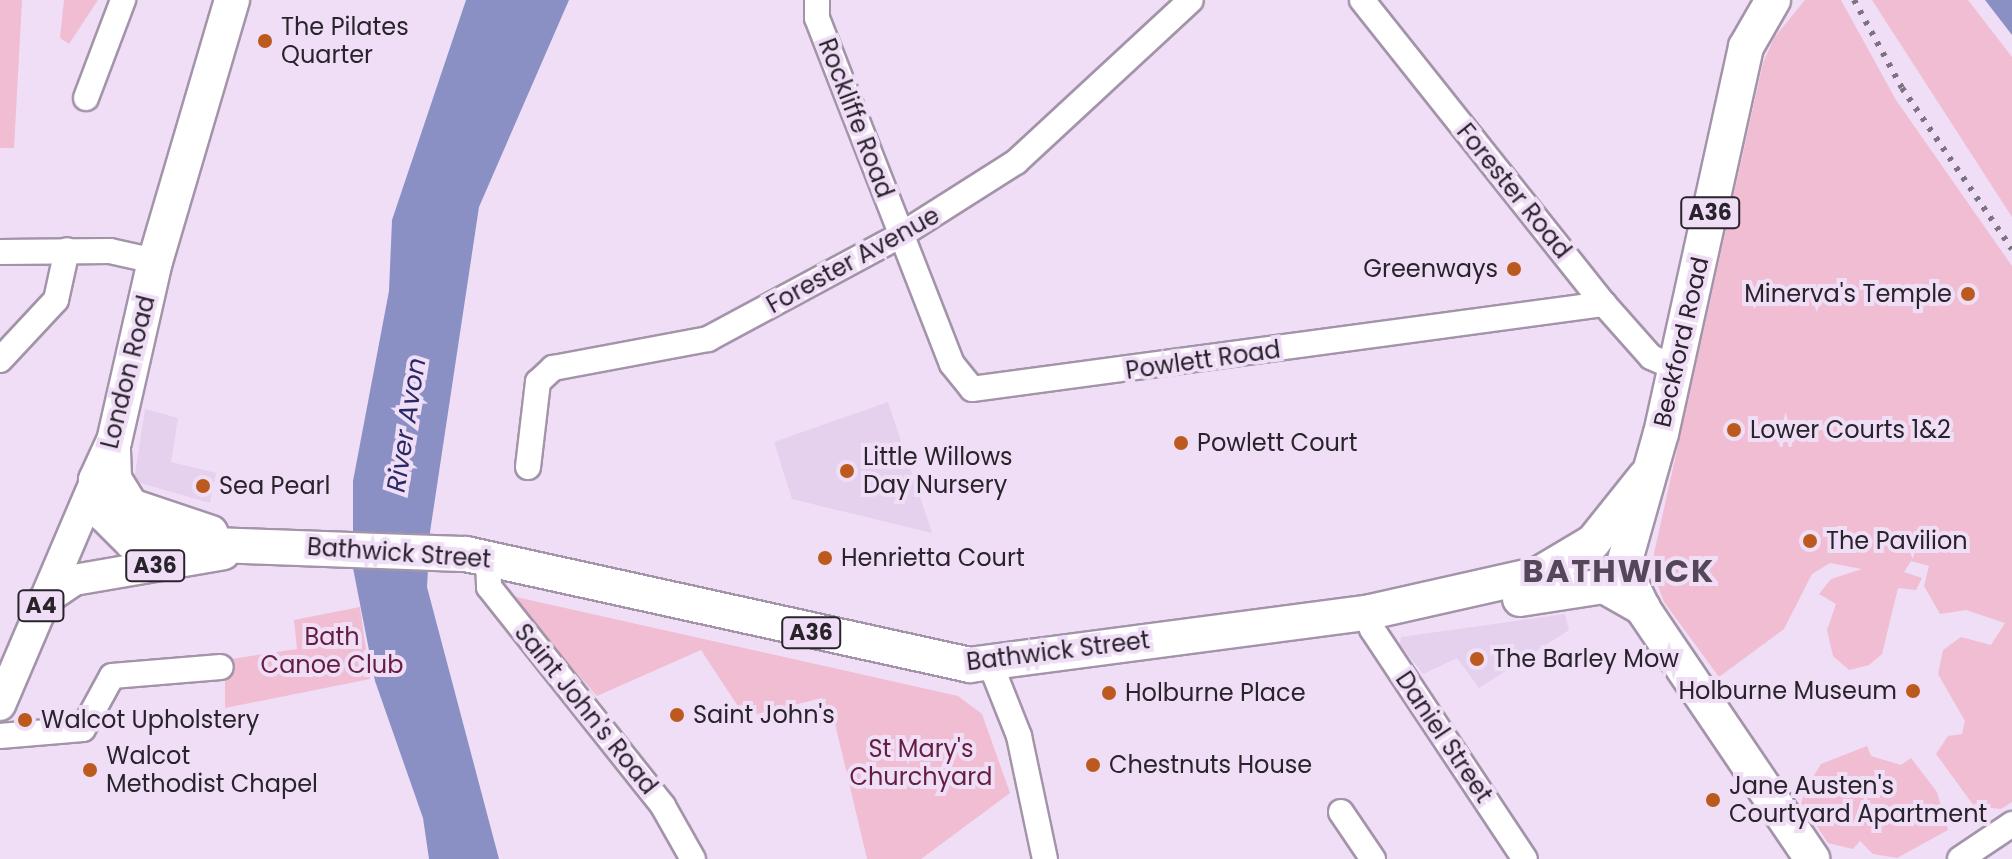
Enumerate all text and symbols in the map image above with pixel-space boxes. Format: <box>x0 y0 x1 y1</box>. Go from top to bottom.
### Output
place label: The Pilates Quarter <box>281 13 409 69</box>
marker: The Pilates Quarter <box>256 32 274 50</box>
street label: Rockliffe Road <box>812 34 900 202</box>
street label: Forester Road <box>1451 118 1577 264</box>
road number: A36 <box>1680 195 1740 231</box>
street label: Forester Avenue <box>762 201 944 319</box>
street label: Beckford Road <box>1647 254 1715 430</box>
place label: Greenways <box>1363 255 1498 283</box>
marker: Greenways <box>1505 260 1523 278</box>
place label: Minerva's Temple <box>1744 280 1952 308</box>
marker: Minerva's Temple <box>1959 285 1977 303</box>
street label: London Road <box>95 292 161 452</box>
street label: Powlett Road <box>1124 335 1282 385</box>
water label: River Avon <box>381 356 433 494</box>
place label: Lower Courts 1&2 <box>1750 416 1951 444</box>
marker: Lower Courts 1&2 <box>1725 421 1743 439</box>
place label: Powlett Court <box>1197 429 1358 457</box>
marker: Powlett Court <box>1172 434 1190 452</box>
place label: Little Willows Day Nursery <box>863 443 1013 499</box>
marker: Little Willows Day Nursery <box>838 462 856 480</box>
place label: Sea Pearl <box>219 472 330 500</box>
marker: Sea Pearl <box>194 477 212 495</box>
place label: The Pavilion <box>1826 527 1968 555</box>
street label: Bathwick Street <box>306 532 492 574</box>
marker: The Pavilion <box>1801 532 1819 550</box>
place label: Henrietta Court <box>841 544 1025 572</box>
road number: A36 <box>125 548 185 584</box>
marker: Henrietta Court <box>816 549 834 567</box>
district label: BATHWICK <box>1523 552 1715 590</box>
road number: A4 <box>17 588 65 624</box>
road number: A36 <box>781 615 841 651</box>
street label: Saint John's Road <box>509 618 663 800</box>
park label: Bath Canoe Club <box>261 623 403 679</box>
street label: Bathwick Street <box>965 625 1151 677</box>
place label: The Barley Mow <box>1493 645 1679 673</box>
marker: The Barley Mow <box>1468 650 1486 668</box>
street label: Daniel Street <box>1390 666 1498 808</box>
place label: Holburne Museum <box>1678 677 1897 705</box>
place label: Holburne Place <box>1125 679 1306 707</box>
marker: Holburne Museum <box>1904 682 1922 700</box>
marker: Holburne Place <box>1100 684 1118 702</box>
place label: Saint John's <box>693 701 835 729</box>
place label: Walcot Upholstery <box>41 706 259 734</box>
marker: Saint John's <box>668 706 686 724</box>
marker: Walcot Upholstery <box>16 711 34 729</box>
park label: St Mary's Churchyard <box>849 735 993 791</box>
place label: Walcot Methodist Chapel <box>106 742 318 798</box>
place label: Chestnuts House <box>1109 751 1312 779</box>
marker: Chestnuts House <box>1084 756 1102 774</box>
marker: Walcot Methodist Chapel <box>81 761 99 779</box>
place label: Jane Austen's Courtyard Apartment <box>1729 772 1987 828</box>
marker: Jane Austen's Courtyard Apartment <box>1704 791 1722 809</box>

